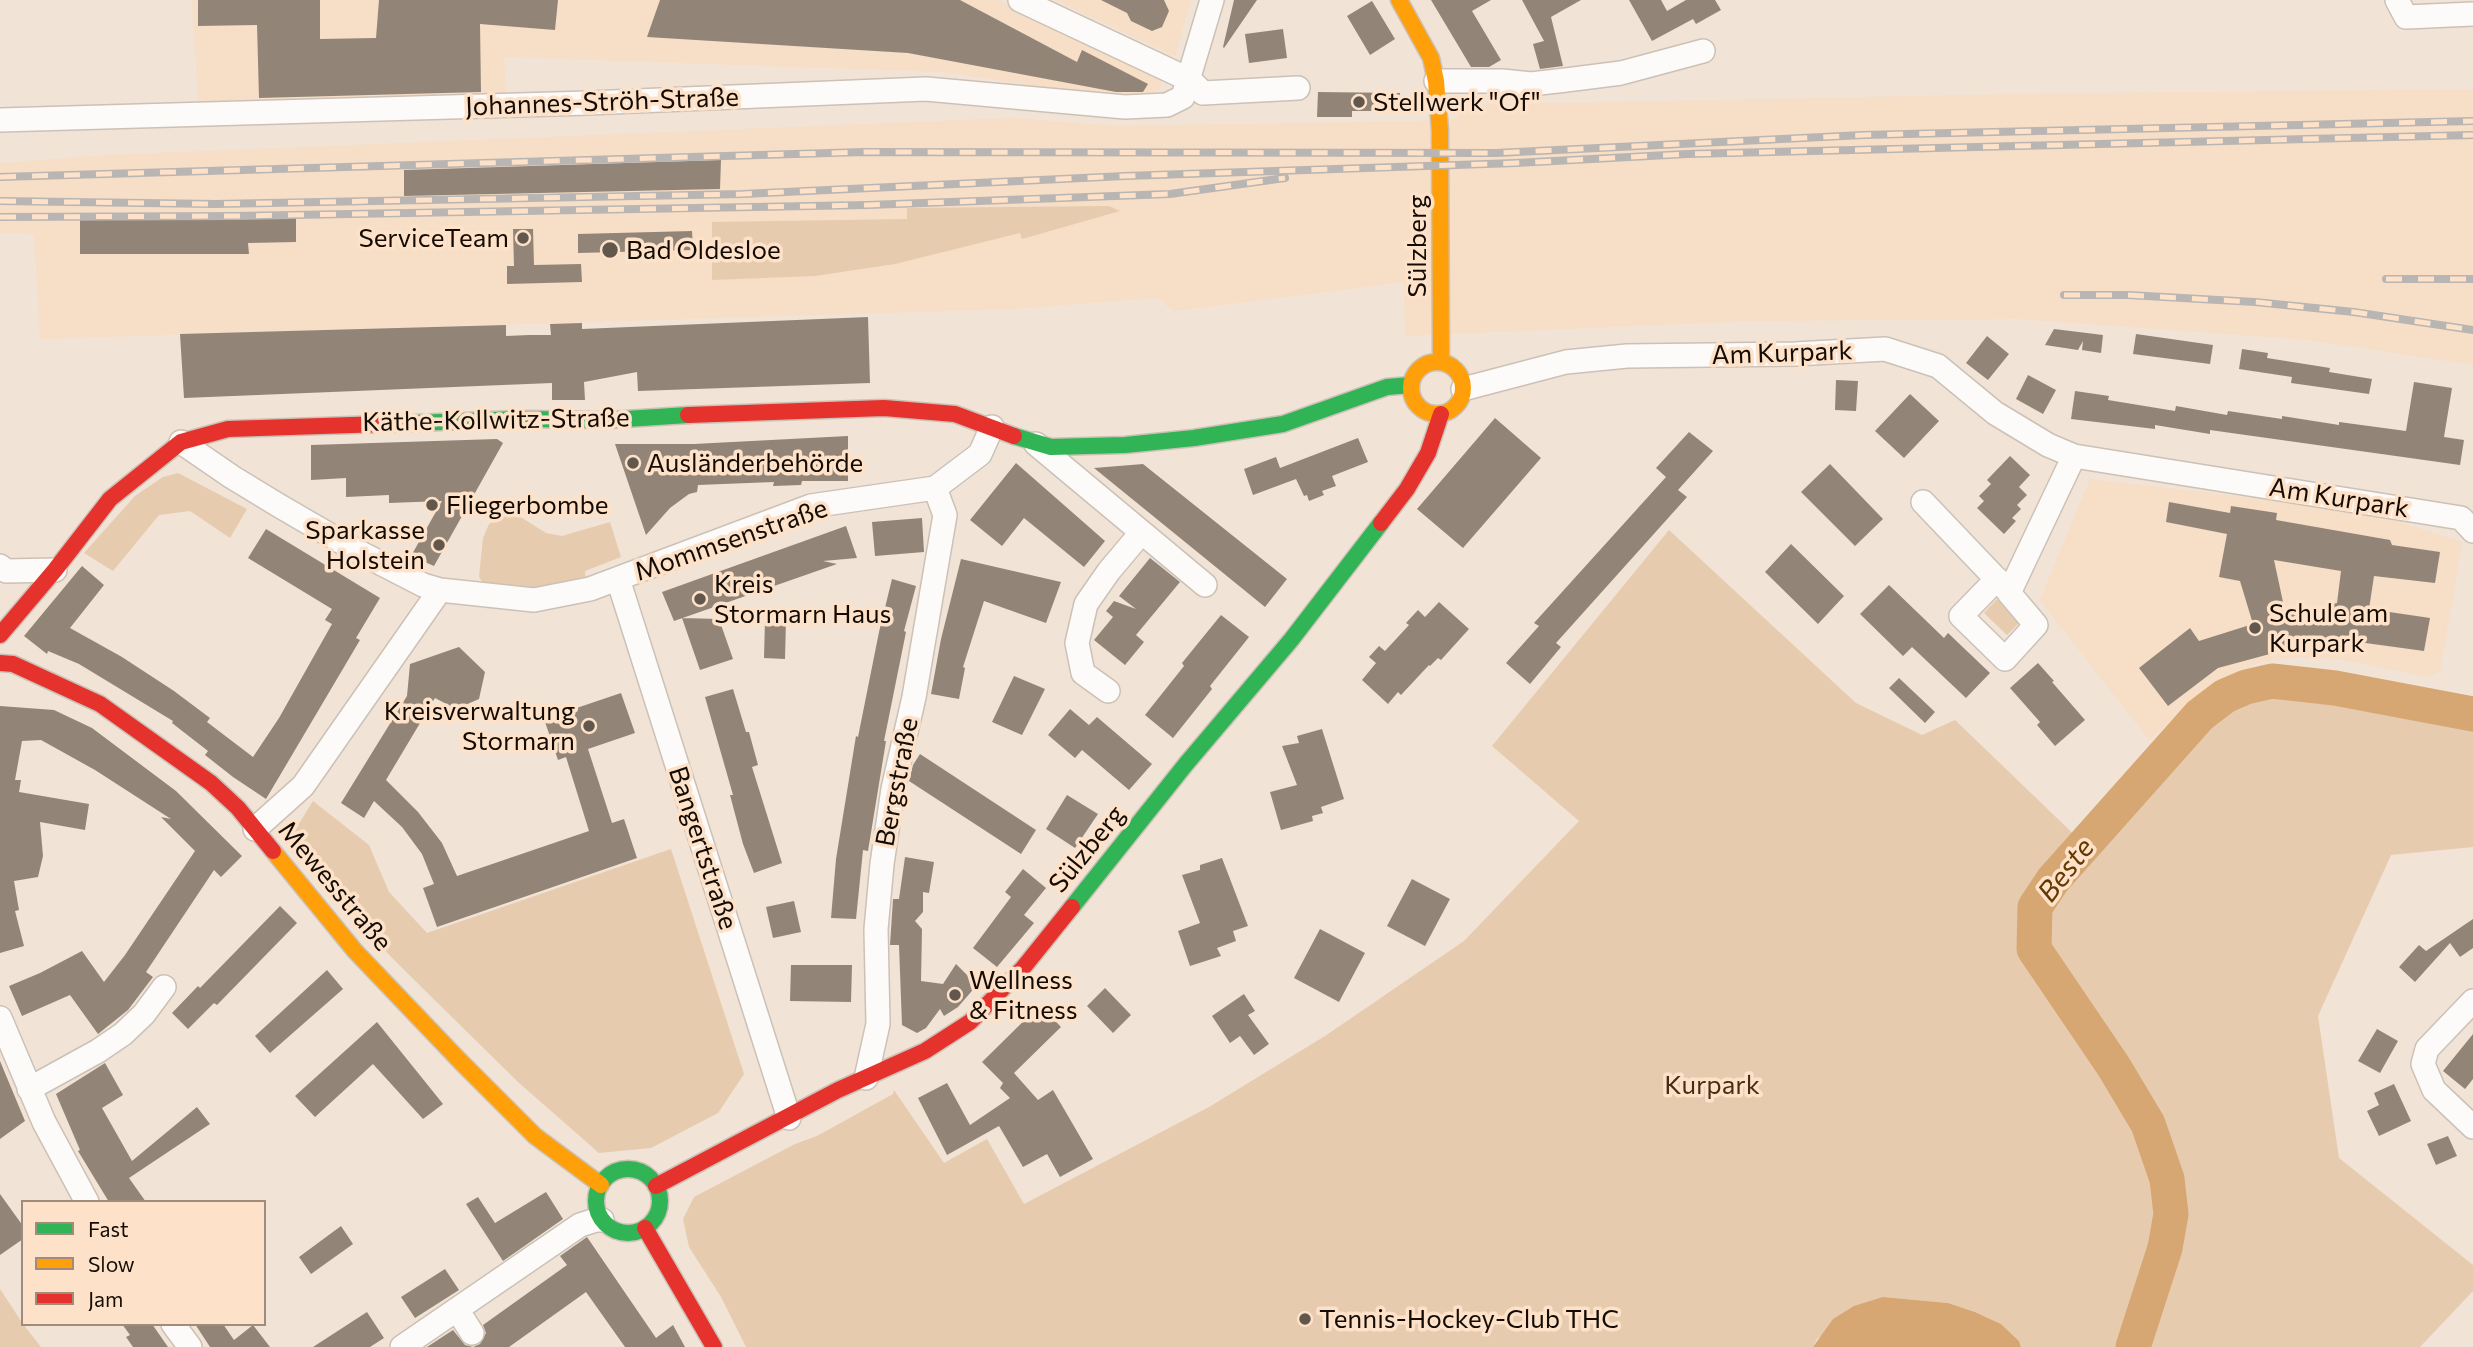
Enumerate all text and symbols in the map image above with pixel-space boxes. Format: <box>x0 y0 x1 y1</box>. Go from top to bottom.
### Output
street label: Johannes-Ströh-Straße <box>465 82 739 122</box>
place label: Stellwerk "Of" <box>1373 86 1541 118</box>
marker: Stellwerk "Of" <box>1351 94 1367 110</box>
street label: Sülzberg <box>1401 195 1433 297</box>
place label: ServiceTeam <box>358 222 509 254</box>
marker: ServiceTeam <box>515 230 531 246</box>
place label: Bad Oldesloe <box>626 234 781 266</box>
marker: Bad Oldesloe <box>600 240 620 260</box>
street label: Am Kurpark <box>1711 335 1853 371</box>
street label: Käthe-Kollwitz-Straße <box>362 402 630 438</box>
place label: Ausländerbehörde <box>647 447 863 479</box>
marker: Ausländerbehörde <box>625 455 641 471</box>
street label: Am Kurpark <box>2267 472 2411 524</box>
place label: Fliegerbombe <box>446 489 609 521</box>
street label: Mommsenstraße <box>631 492 831 588</box>
marker: Fliegerbombe <box>424 497 440 513</box>
place label: Sparkasse Holstein <box>305 514 425 576</box>
marker: Sparkasse Holstein <box>431 537 447 553</box>
place label: Kreis Stormarn Haus <box>714 568 891 630</box>
marker: Kreis Stormarn Haus <box>692 591 708 607</box>
place label: Schule am Kurpark <box>2269 597 2388 658</box>
marker: Schule am Kurpark <box>2247 620 2263 636</box>
place label: Kreisverwaltung Stormarn <box>384 695 575 756</box>
street label: Bergstraße <box>869 715 925 849</box>
marker: Kreisverwaltung Stormarn <box>581 718 597 734</box>
street label: Bangertstraße <box>662 763 744 933</box>
street label: Sülzberg <box>1043 799 1131 899</box>
street label: Mewesstraße <box>272 815 398 957</box>
water label: Beste <box>2031 831 2101 909</box>
place label: Wellness & Fitness <box>969 964 1078 1026</box>
marker: Wellness & Fitness <box>947 987 963 1003</box>
park label: Kurpark <box>1664 1069 1760 1101</box>
legend <box>21 1200 266 1326</box>
text: Fast <box>88 1216 129 1241</box>
text: Slow <box>88 1251 135 1276</box>
text: Jam <box>88 1286 123 1311</box>
place label: Tennis-Hockey-Club THC <box>1319 1303 1619 1335</box>
marker: Tennis-Hockey-Club THC <box>1297 1311 1313 1327</box>

